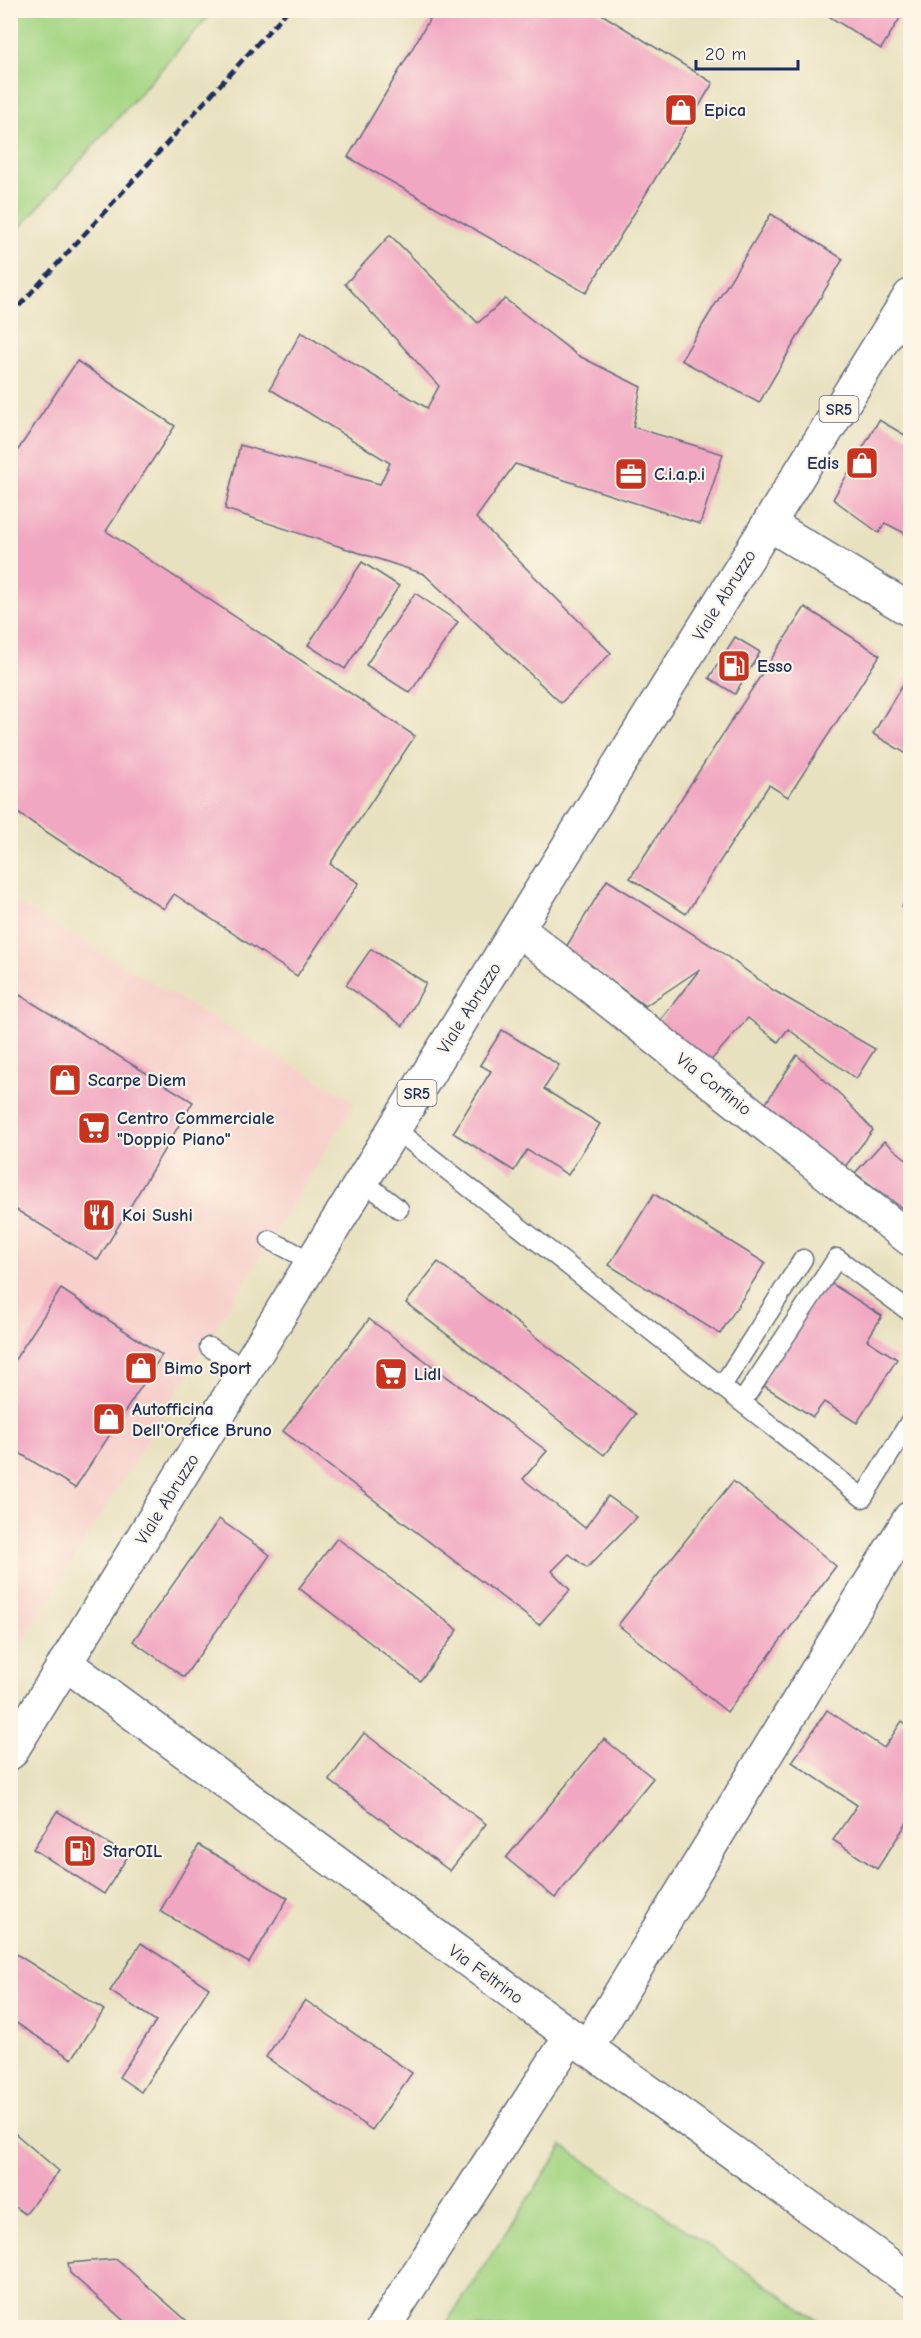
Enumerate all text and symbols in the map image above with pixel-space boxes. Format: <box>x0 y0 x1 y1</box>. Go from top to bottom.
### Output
scale bar <box>696 33 798 71</box>
text: 20 m <box>705 44 746 65</box>
shop icon: Epica <box>663 92 699 128</box>
place label: Epica <box>704 100 746 121</box>
road number: SR5 <box>820 396 858 422</box>
shop icon: Edis <box>844 445 880 481</box>
place label: Edis <box>807 453 839 474</box>
office icon: C.i.a.p.i <box>613 456 649 492</box>
place label: C.i.a.p.i <box>654 464 705 485</box>
street label: Viale Abruzzo <box>688 546 761 645</box>
fuel station icon: Esso <box>716 648 752 684</box>
place label: Esso <box>757 656 792 677</box>
street label: Viale Abruzzo <box>433 959 506 1058</box>
street label: Via Corfinio <box>672 1049 755 1120</box>
shop icon: Scarpe Diem <box>47 1062 83 1098</box>
place label: Scarpe Diem <box>88 1070 186 1091</box>
road number: SR5 <box>398 1080 436 1106</box>
place label: Centro Commerciale "Doppio Piano" <box>117 1108 275 1150</box>
supermarket icon: Centro Commerciale "Doppio Piano" <box>76 1110 112 1146</box>
restaurant icon: Koi Sushi <box>81 1197 117 1233</box>
place label: Koi Sushi <box>122 1205 193 1226</box>
shop icon: Bimo Sport <box>123 1350 159 1386</box>
supermarket icon: Lidl <box>373 1356 409 1392</box>
place label: Bimo Sport <box>164 1358 252 1379</box>
place label: Lidl <box>414 1364 441 1385</box>
place label: Autofficina Dell'Orefice Bruno <box>132 1399 272 1441</box>
shop icon: Autofficina Dell'Orefice Bruno <box>91 1401 127 1437</box>
street label: Viale Abruzzo <box>131 1450 204 1549</box>
fuel station icon: StarOIL <box>62 1833 98 1869</box>
place label: StarOIL <box>103 1841 162 1862</box>
street label: Via Feltrino <box>444 1940 527 2009</box>

